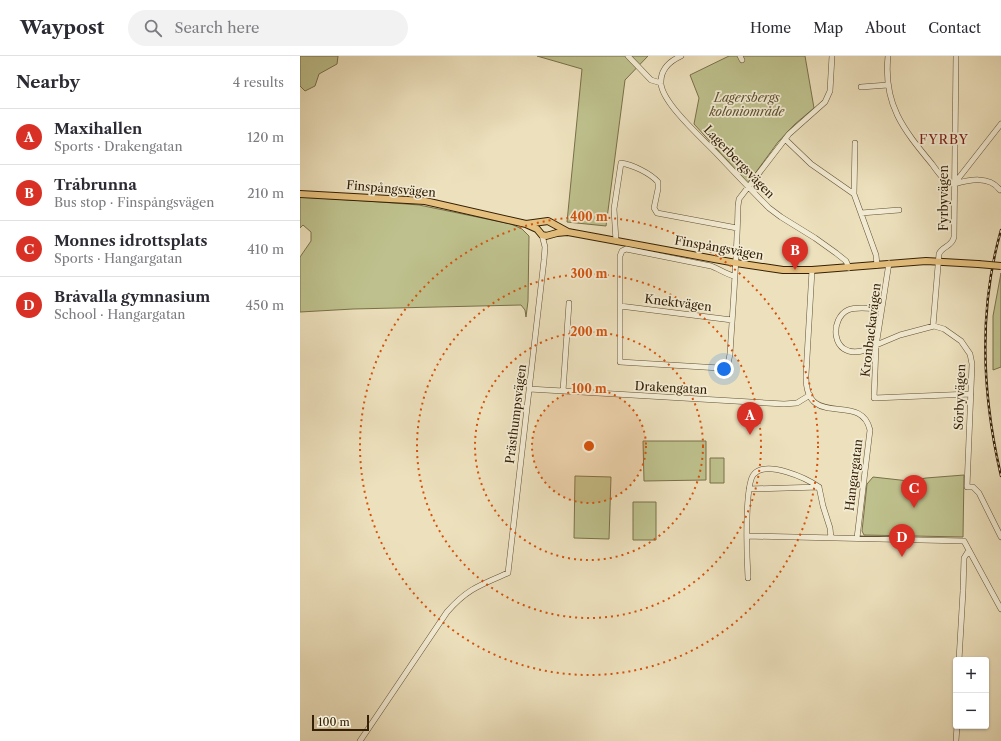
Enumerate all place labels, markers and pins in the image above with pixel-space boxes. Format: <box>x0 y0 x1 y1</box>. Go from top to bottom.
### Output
pin: B <box>782 237 808 270</box>
pin: A <box>737 402 763 435</box>
centre of rings <box>582 439 596 453</box>
pin: C <box>901 475 927 508</box>
pin: D <box>889 524 915 557</box>

